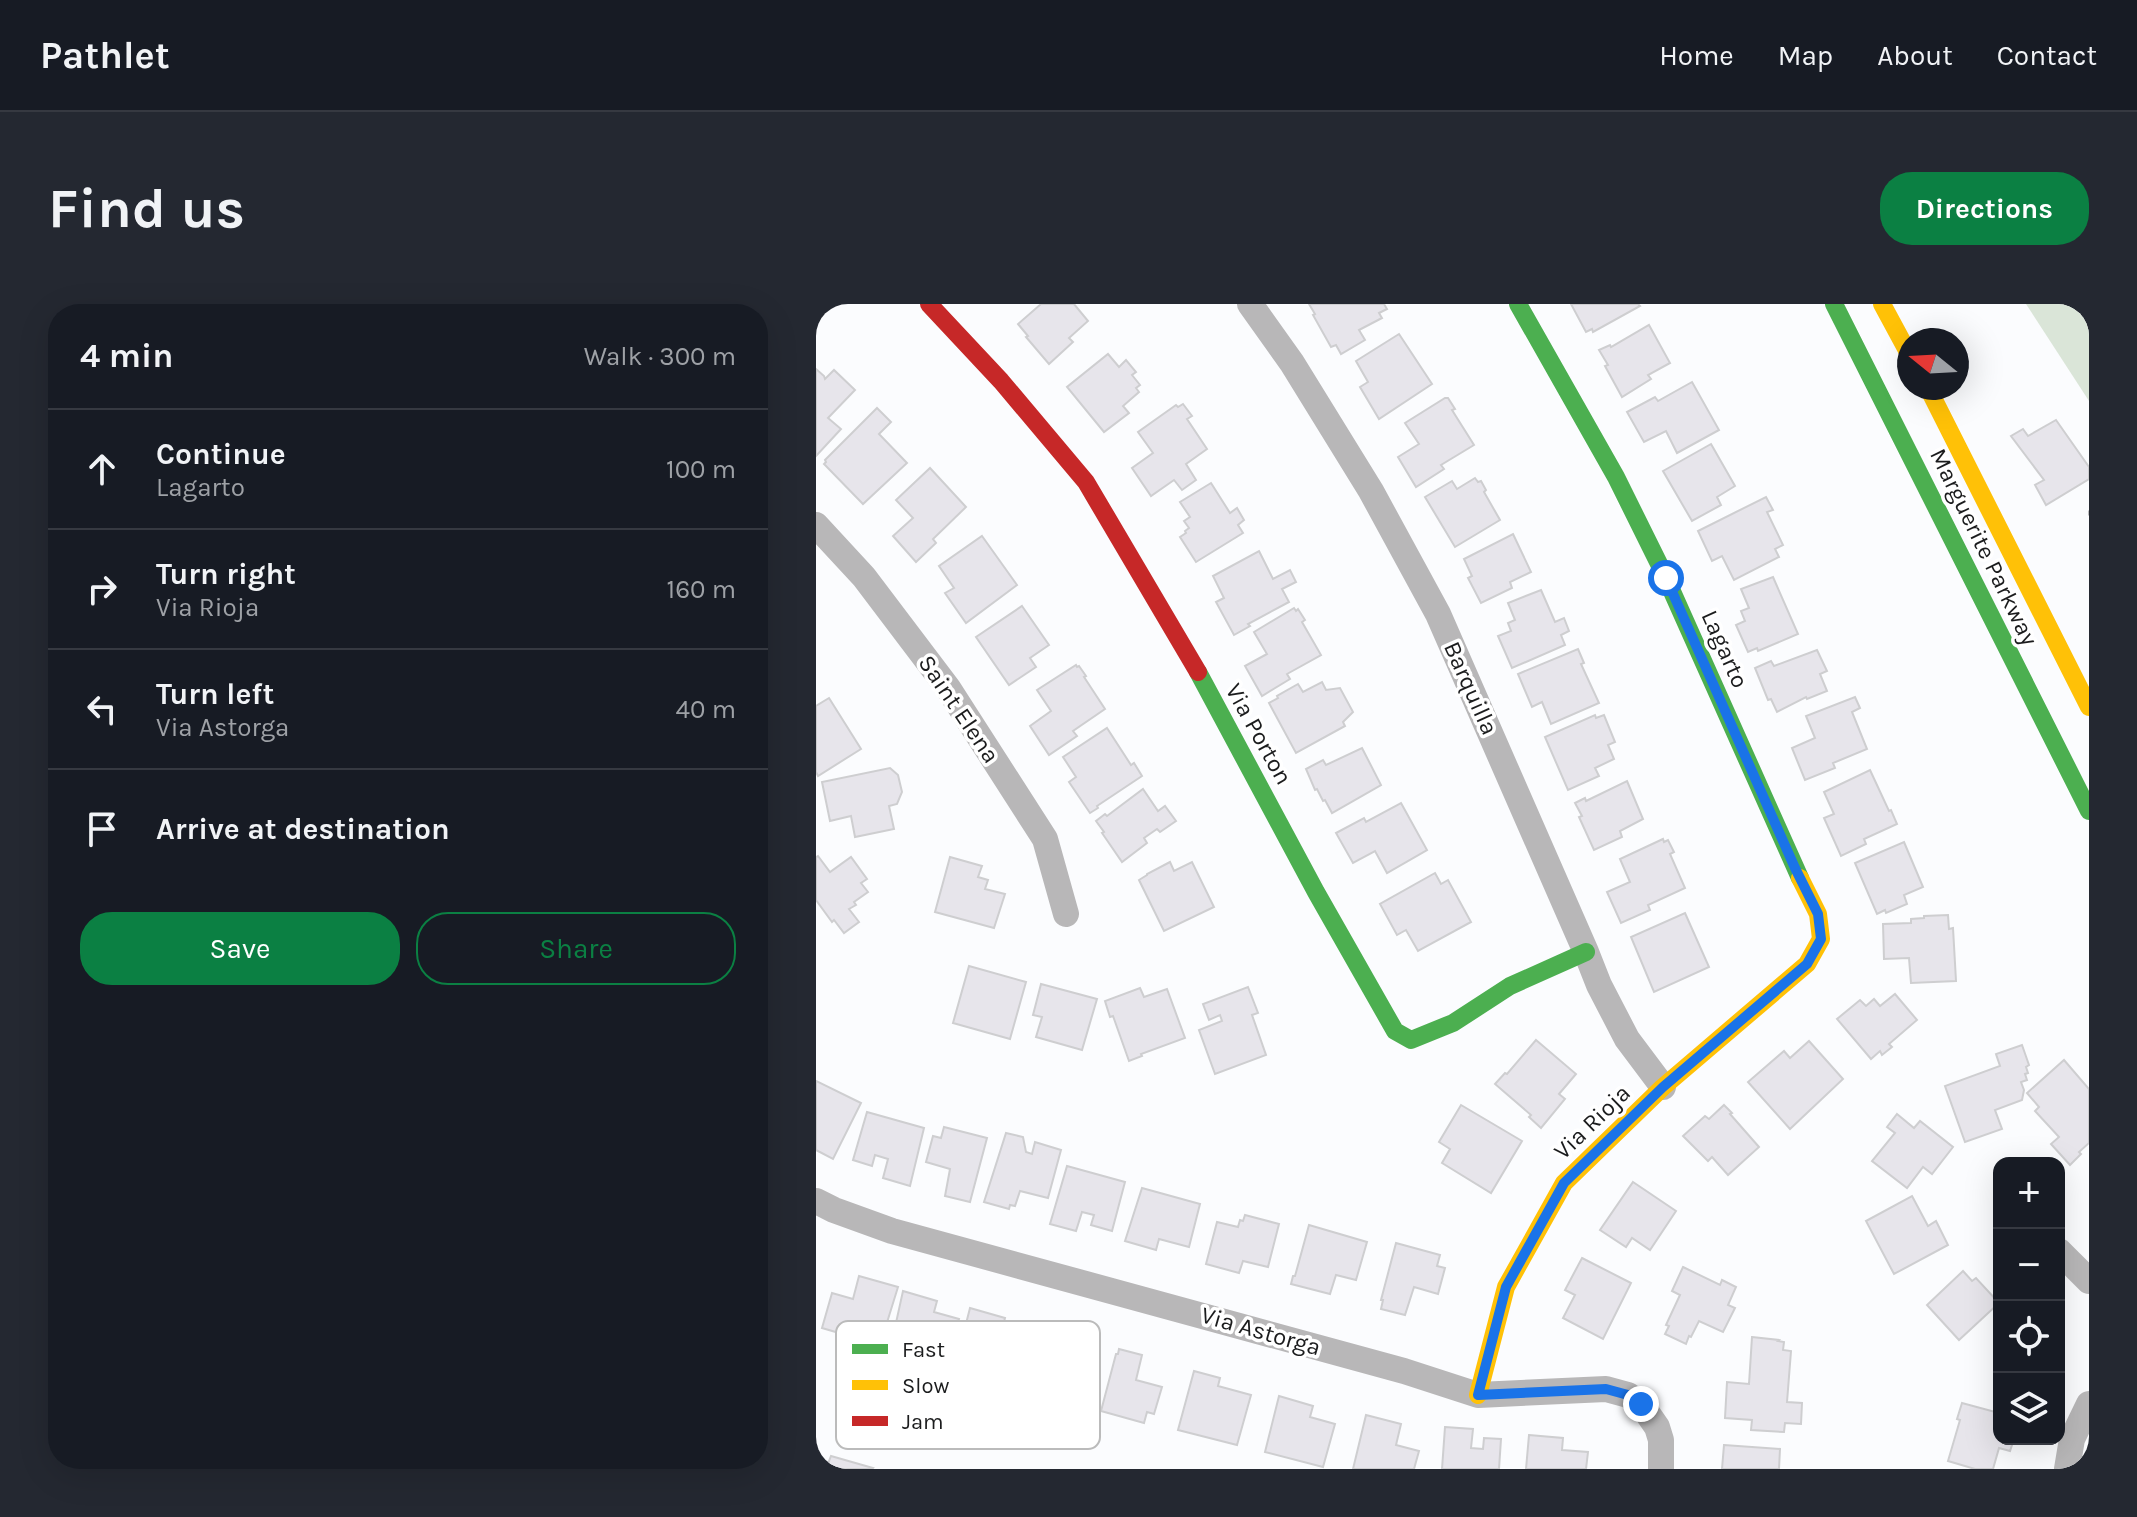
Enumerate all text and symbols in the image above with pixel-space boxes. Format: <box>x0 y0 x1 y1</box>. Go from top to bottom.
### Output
text: Pathlet <box>40 33 170 78</box>
text: Home <box>1659 39 1734 72</box>
text: Map <box>1778 39 1833 72</box>
text: About <box>1877 39 1953 72</box>
text: Contact <box>1997 39 2097 72</box>
button: Directions <box>1880 172 2089 245</box>
text: Find us <box>48 176 245 241</box>
north arrow <box>1897 328 1969 400</box>
text: 4 min <box>80 336 173 376</box>
text: Walk · 300 m <box>584 341 736 372</box>
text: Continue <box>156 436 286 472</box>
street label: Marguerite Parkway <box>1924 444 2044 650</box>
icon: ahead <box>80 447 124 491</box>
text: 100 m <box>666 454 736 485</box>
text: Lagarto <box>156 472 245 503</box>
text: Turn right <box>156 556 296 592</box>
route start <box>1648 560 1684 596</box>
icon: right <box>80 567 124 611</box>
text: 160 m <box>667 574 736 605</box>
text: Via Rioja <box>156 592 259 623</box>
street label: Lagarto <box>1696 606 1754 692</box>
street label: Barquilla <box>1438 637 1504 739</box>
street label: Saint Elena <box>913 650 1005 768</box>
text: Turn left <box>156 676 274 712</box>
street label: Via Porton <box>1220 679 1298 789</box>
icon: left <box>80 687 124 731</box>
text: 40 m <box>676 694 736 725</box>
text: Via Astorga <box>156 712 289 743</box>
icon: arrive <box>80 807 124 851</box>
text: Arrive at destination <box>156 811 450 847</box>
button: Save <box>80 912 400 985</box>
button: Share <box>416 912 736 985</box>
street label: Via Rioja <box>1548 1079 1636 1165</box>
map controls <box>1993 1157 2065 1445</box>
button: + <box>1993 1157 2065 1229</box>
button: − <box>1993 1229 2065 1301</box>
street label: Via Astorga <box>1198 1301 1324 1361</box>
button: locate <box>1993 1301 2065 1373</box>
legend <box>836 1321 1100 1449</box>
text: Fast <box>902 1337 945 1363</box>
text: Slow <box>902 1373 949 1399</box>
button: layers <box>1993 1373 2065 1445</box>
route end <box>1623 1386 1659 1422</box>
text: Jam <box>902 1409 944 1435</box>

